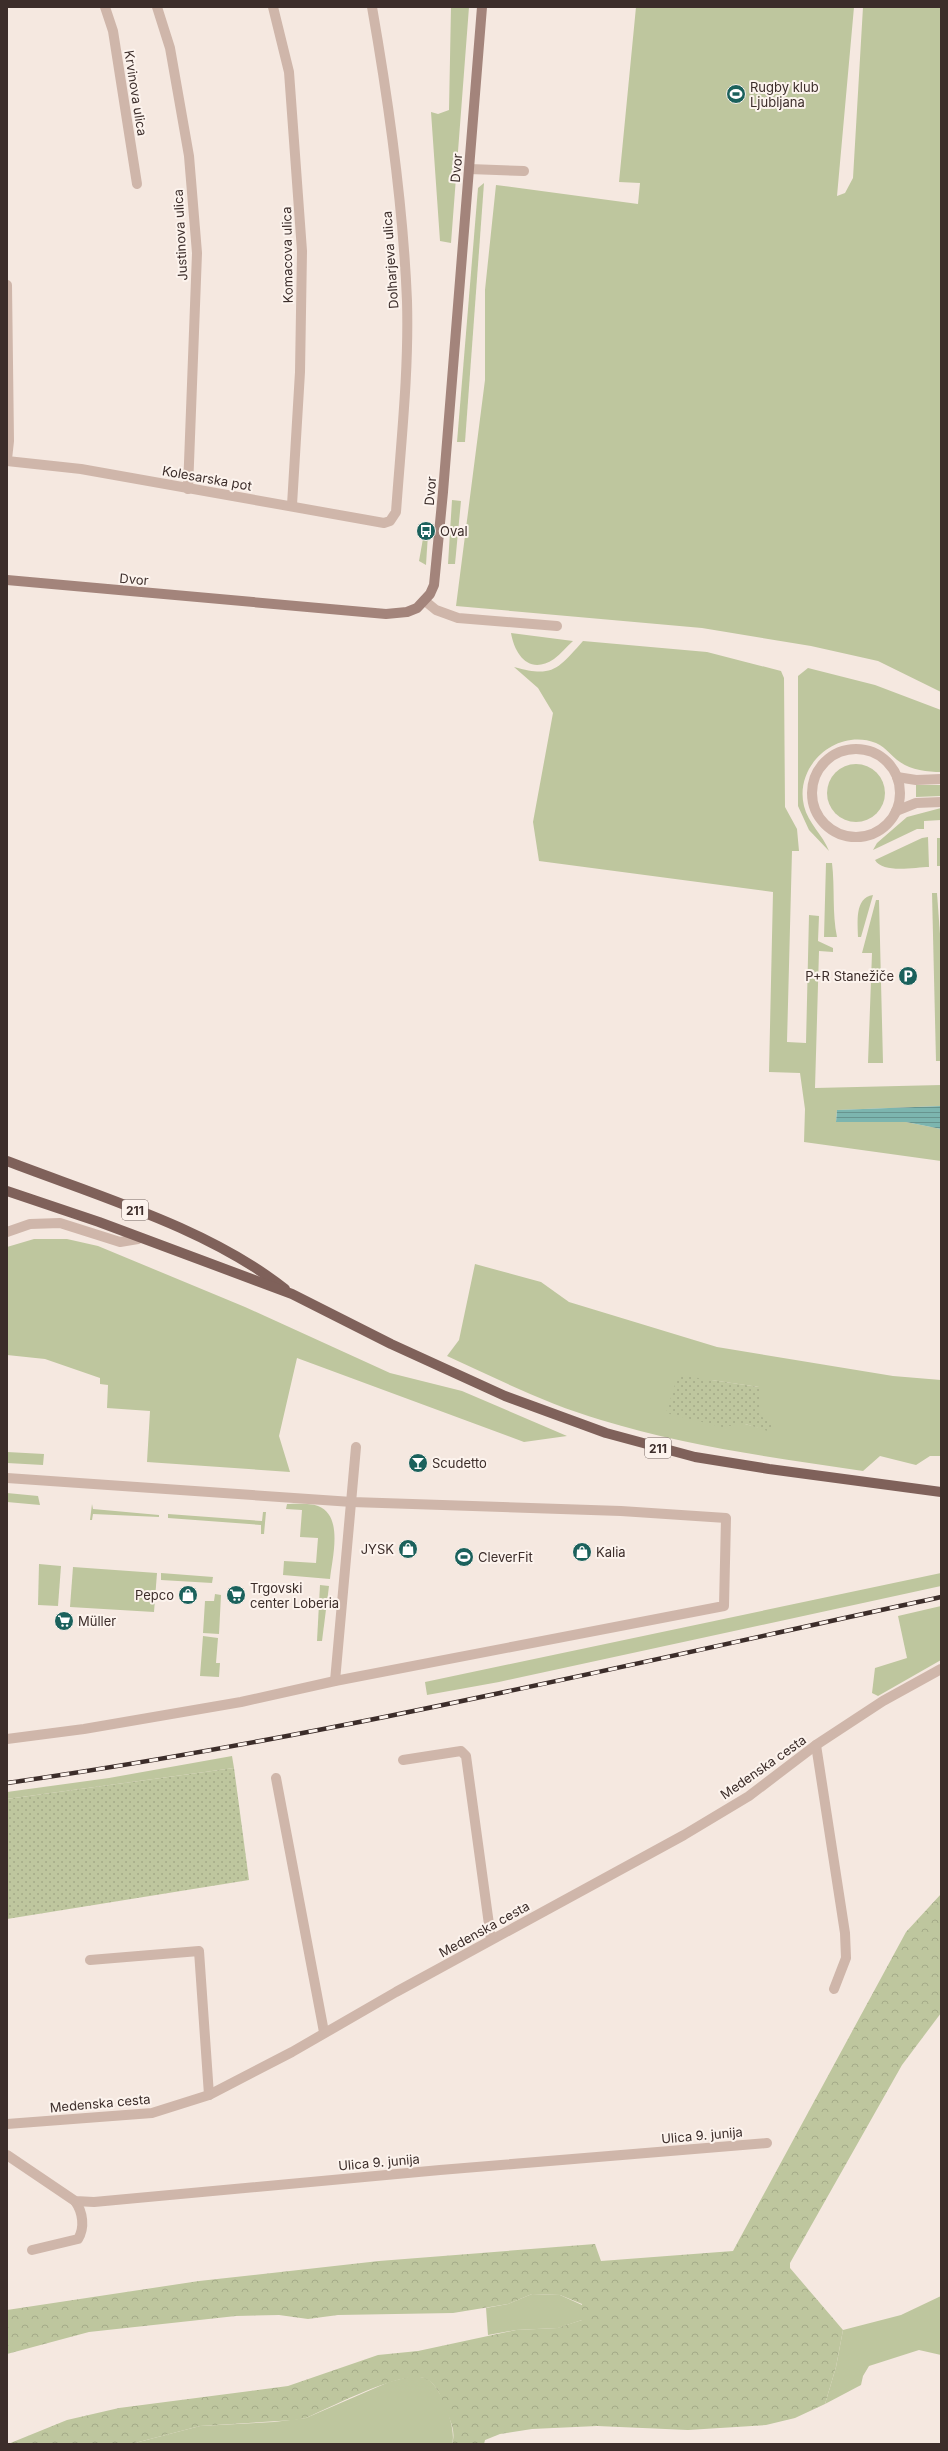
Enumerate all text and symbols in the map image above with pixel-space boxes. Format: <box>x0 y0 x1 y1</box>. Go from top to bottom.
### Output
street label: Krvinova ulica <box>121 49 151 137</box>
place label: Rugby klub Ljubljana <box>750 79 819 110</box>
sports icon: Rugby klub Ljubljana <box>725 83 747 105</box>
street label: Dvor <box>447 153 465 183</box>
street label: Justinova ulica <box>170 189 190 281</box>
street label: Komacova ulica <box>278 207 296 303</box>
street label: Dolharjeva ulica <box>379 211 401 309</box>
street label: Kolesarska pot <box>161 462 253 494</box>
street label: Dvor <box>421 476 439 506</box>
bus stop icon: Oval <box>415 520 437 542</box>
place label: Oval <box>440 523 468 539</box>
street label: Dvor <box>119 570 149 588</box>
parking icon: P+R Stanežiče <box>897 965 919 987</box>
place label: P+R Stanežiče <box>805 968 894 984</box>
road number: 211 <box>122 1200 148 1220</box>
road number: 211 <box>645 1438 671 1458</box>
bar icon: Scudetto <box>407 1452 429 1474</box>
place label: Scudetto <box>432 1455 487 1471</box>
shop icon: JYSK <box>397 1538 419 1560</box>
place label: JYSK <box>361 1541 394 1557</box>
shop icon: Kalia <box>571 1541 593 1563</box>
place label: Kalia <box>596 1544 626 1560</box>
sports icon: CleverFit <box>453 1546 475 1568</box>
place label: CleverFit <box>478 1549 533 1565</box>
place label: Trgovski center Loberia <box>250 1580 339 1611</box>
shop icon: Pepco <box>177 1584 199 1606</box>
supermarket icon: Trgovski center Loberia <box>225 1584 247 1606</box>
place label: Pepco <box>135 1587 174 1603</box>
supermarket icon: Müller <box>53 1610 75 1632</box>
place label: Müller <box>78 1613 116 1629</box>
street label: Medenska cesta <box>717 1731 809 1803</box>
street label: Medenska cesta <box>436 1898 532 1960</box>
street label: Medenska cesta <box>49 2091 151 2115</box>
street label: Ulica 9. junija <box>661 2123 743 2147</box>
street label: Ulica 9. junija <box>338 2150 420 2174</box>

